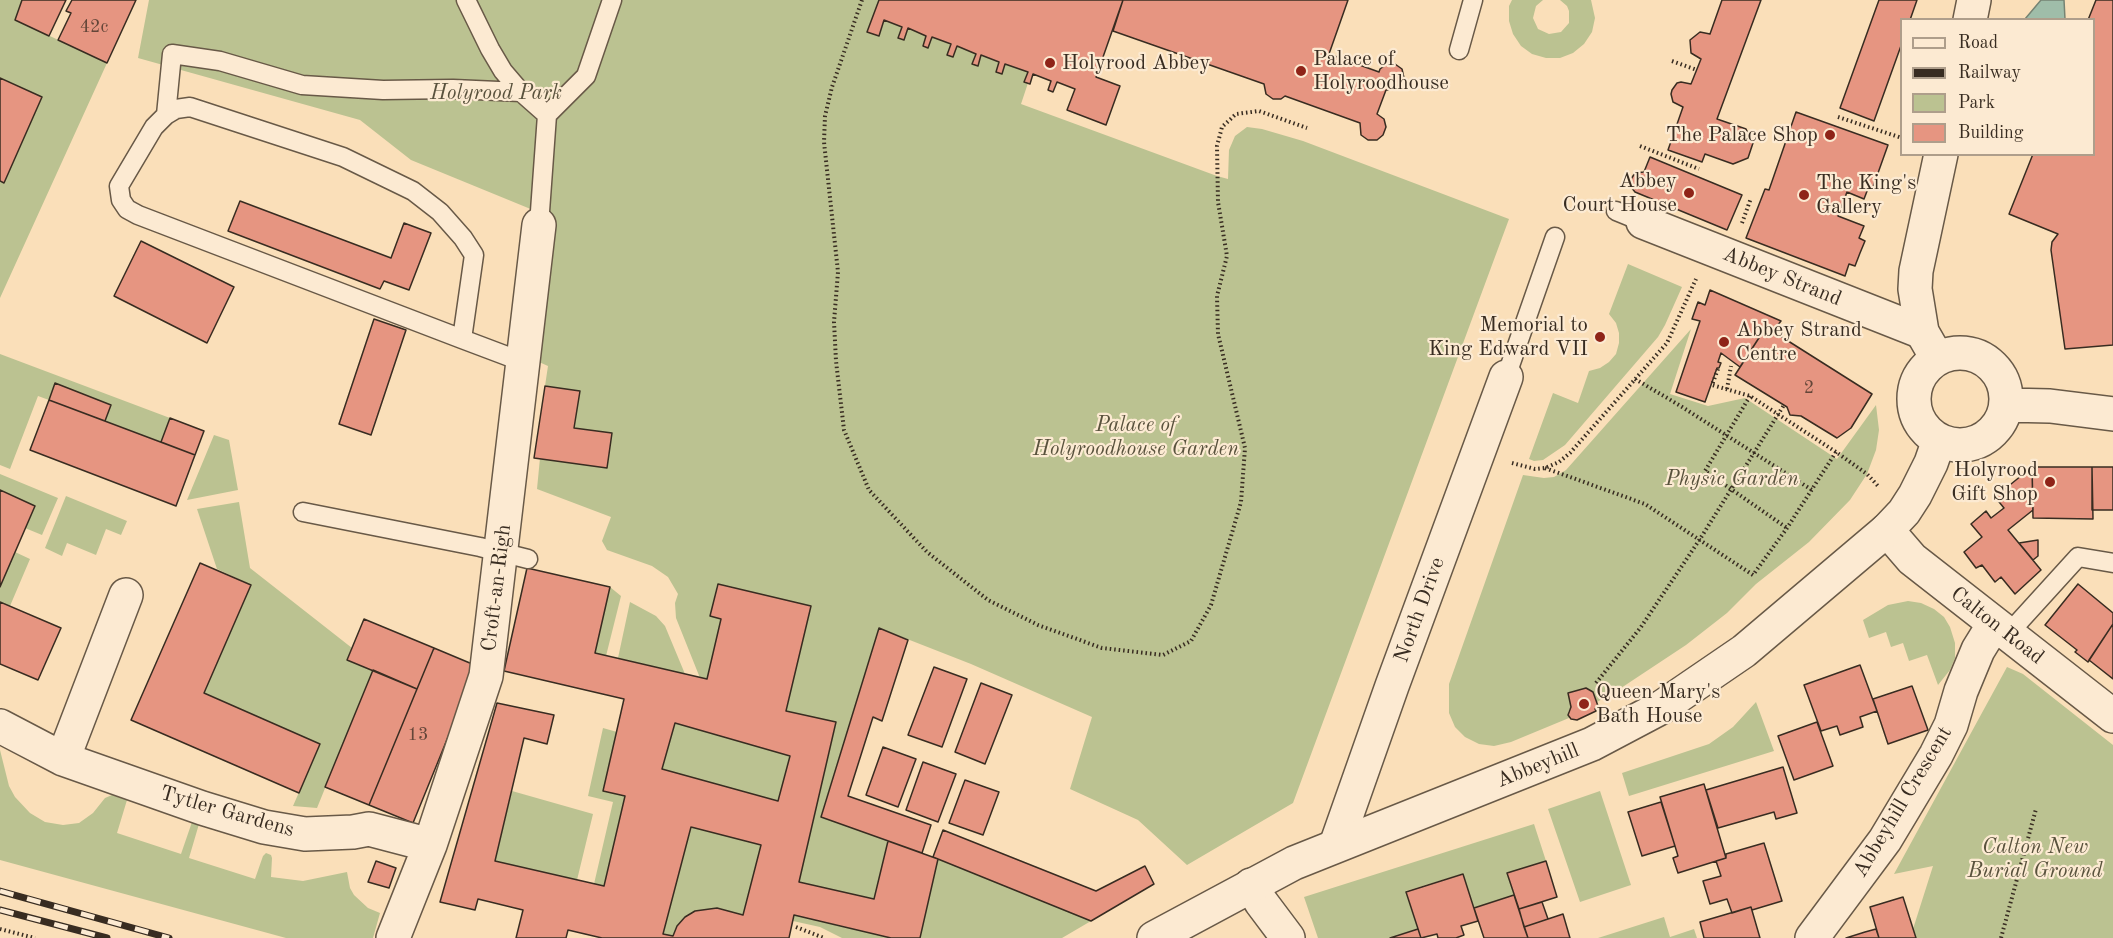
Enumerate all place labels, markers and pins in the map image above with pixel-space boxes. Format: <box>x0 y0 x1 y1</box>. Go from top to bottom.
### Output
place label: Palace of Holyroodhouse <box>1313 46 1449 96</box>
place label: Holyrood Abbey <box>1062 50 1210 76</box>
marker: Holyrood Abbey <box>1043 56 1057 70</box>
marker: Palace of Holyroodhouse <box>1294 64 1308 78</box>
place label: The Palace Shop <box>1666 122 1818 148</box>
marker: The Palace Shop <box>1823 128 1837 142</box>
place label: Abbey Court House <box>1563 168 1677 218</box>
place label: The King's Gallery <box>1816 170 1916 220</box>
marker: Abbey Court House <box>1682 186 1696 200</box>
marker: The King's Gallery <box>1797 188 1811 202</box>
place label: Memorial to King Edward VII <box>1428 312 1588 362</box>
place label: Abbey Strand Centre <box>1736 317 1862 367</box>
marker: Memorial to King Edward VII <box>1593 330 1607 344</box>
marker: Abbey Strand Centre <box>1717 335 1731 349</box>
place label: Holyrood Gift Shop <box>1951 457 2038 507</box>
marker: Holyrood Gift Shop <box>2043 475 2057 489</box>
place label: Queen Mary's Bath House <box>1596 679 1720 729</box>
marker: Queen Mary's Bath House <box>1577 697 1591 711</box>

